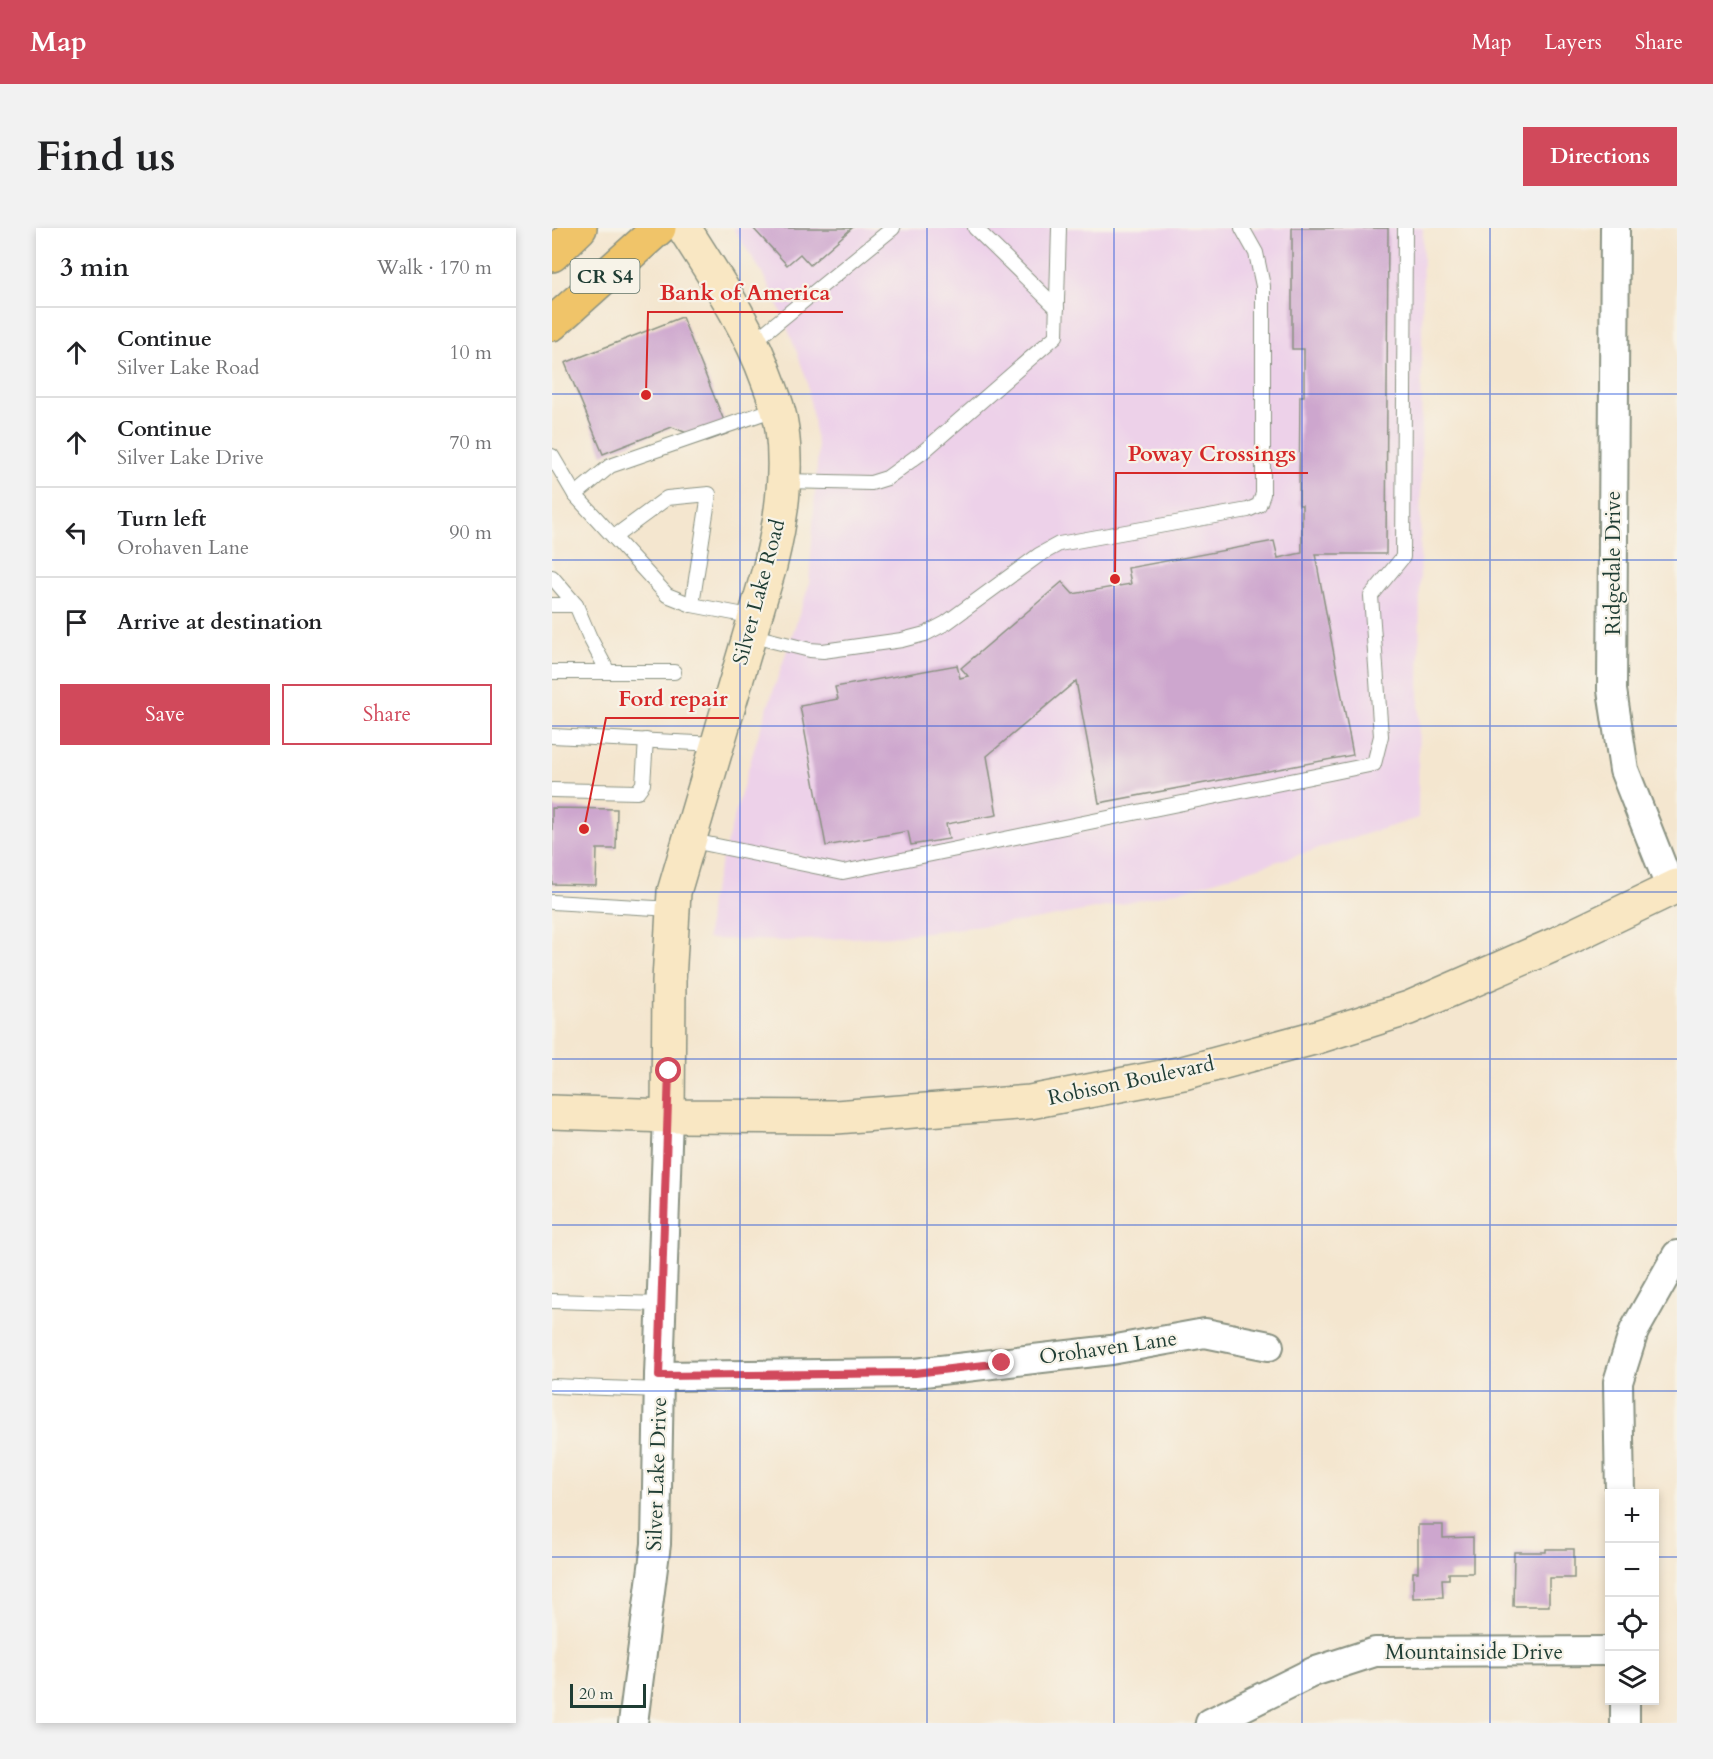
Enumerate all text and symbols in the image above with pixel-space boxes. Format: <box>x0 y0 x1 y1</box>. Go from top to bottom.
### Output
text: Map <box>30 23 87 61</box>
text: Map <box>1472 28 1512 57</box>
text: Layers <box>1545 28 1602 57</box>
text: Share <box>1635 28 1683 57</box>
button: Directions <box>1523 127 1677 186</box>
text: Find us <box>36 128 176 185</box>
text: 3 min <box>60 250 129 285</box>
text: Walk · 170 m <box>377 254 492 281</box>
road number: CR S4 <box>571 259 640 293</box>
callout: Bank of America <box>648 272 843 312</box>
text: Bank of America <box>659 278 831 308</box>
text: Continue <box>117 324 212 354</box>
icon: ahead <box>60 336 93 369</box>
text: 10 m <box>449 339 492 366</box>
text: Silver Lake Road <box>117 354 259 381</box>
text: Continue <box>117 414 212 444</box>
icon: ahead <box>60 426 93 459</box>
text: 70 m <box>449 429 492 456</box>
callout: Poway Crossings <box>1116 433 1308 473</box>
text: Poway Crossings <box>1128 439 1296 469</box>
text: Silver Lake Drive <box>117 444 264 471</box>
street label: Ridgedale Drive <box>1599 491 1628 635</box>
text: Turn left <box>117 504 206 534</box>
icon: left <box>60 516 93 549</box>
street label: Silver Lake Road <box>726 516 792 668</box>
text: 90 m <box>449 519 492 546</box>
text: Orohaven Lane <box>117 534 249 561</box>
icon: arrive <box>60 606 93 639</box>
text: Arrive at destination <box>117 607 322 637</box>
callout: Ford repair <box>606 678 739 718</box>
button: Save <box>60 684 270 745</box>
button: Share <box>282 684 492 745</box>
text: Ford repair <box>618 684 728 714</box>
street label: Robison Boulevard <box>1045 1049 1217 1113</box>
route start <box>655 1057 681 1083</box>
street label: Orohaven Lane <box>1037 1324 1179 1372</box>
route end <box>988 1349 1014 1375</box>
street label: Silver Lake Drive <box>640 1396 674 1552</box>
map controls <box>1605 1489 1659 1705</box>
button: + <box>1605 1489 1659 1543</box>
button: − <box>1605 1543 1659 1597</box>
button: locate <box>1605 1597 1659 1651</box>
street label: Mountainside Drive <box>1385 1638 1563 1667</box>
button: layers <box>1605 1651 1659 1705</box>
scale bar <box>570 1681 646 1708</box>
text: 20 m <box>579 1683 613 1705</box>

